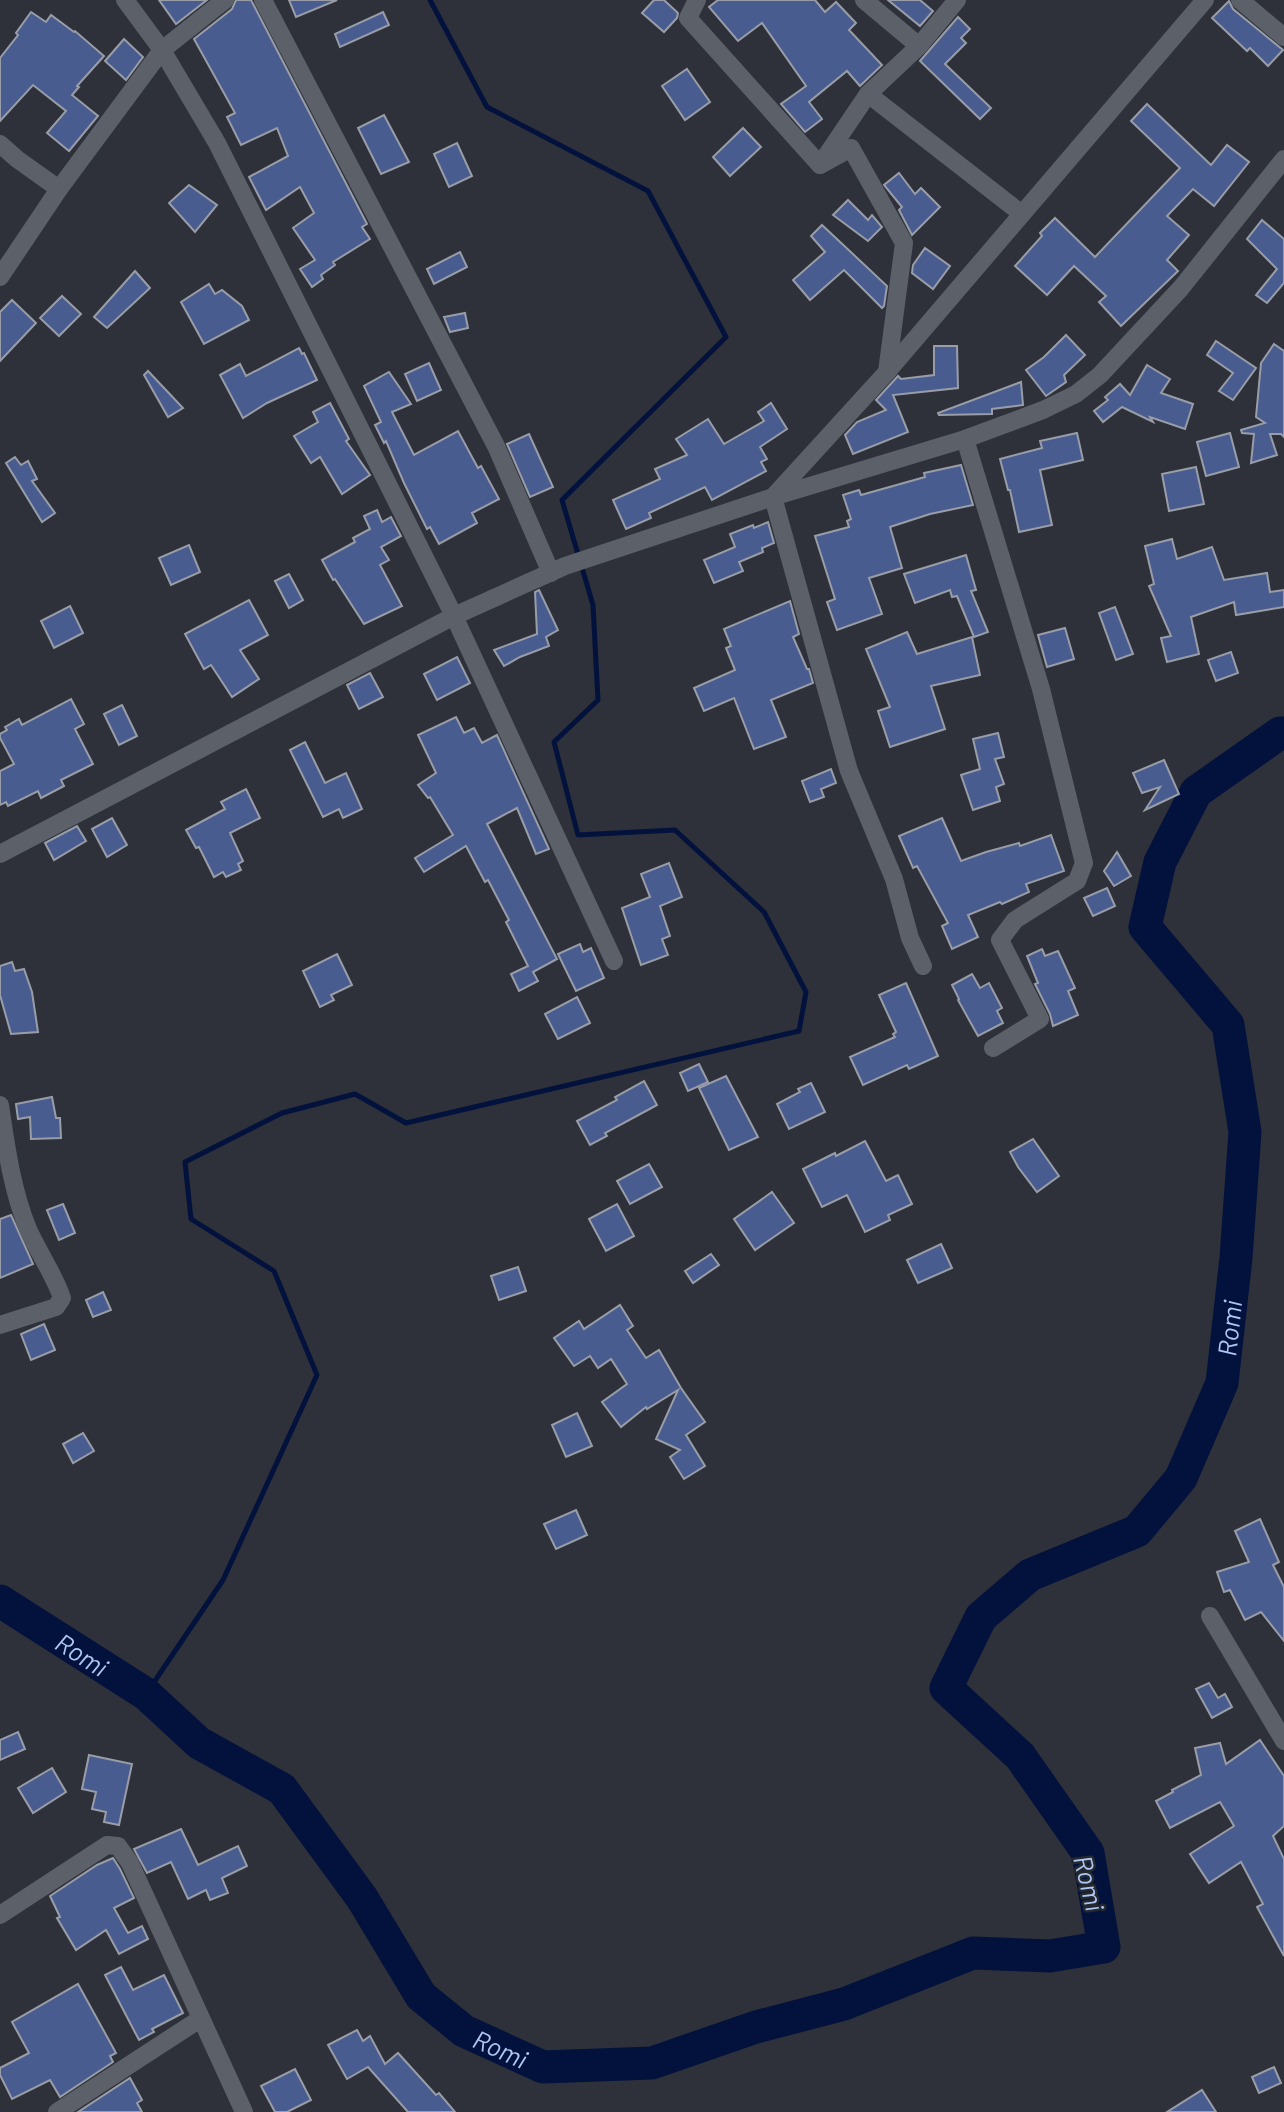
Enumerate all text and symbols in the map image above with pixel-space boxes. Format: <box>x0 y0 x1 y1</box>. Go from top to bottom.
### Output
water label: Romi <box>1210 1298 1247 1358</box>
water label: Romi <box>51 1625 115 1682</box>
water label: Romi <box>1068 1852 1112 1915</box>
water label: Romi <box>469 2022 534 2074</box>

